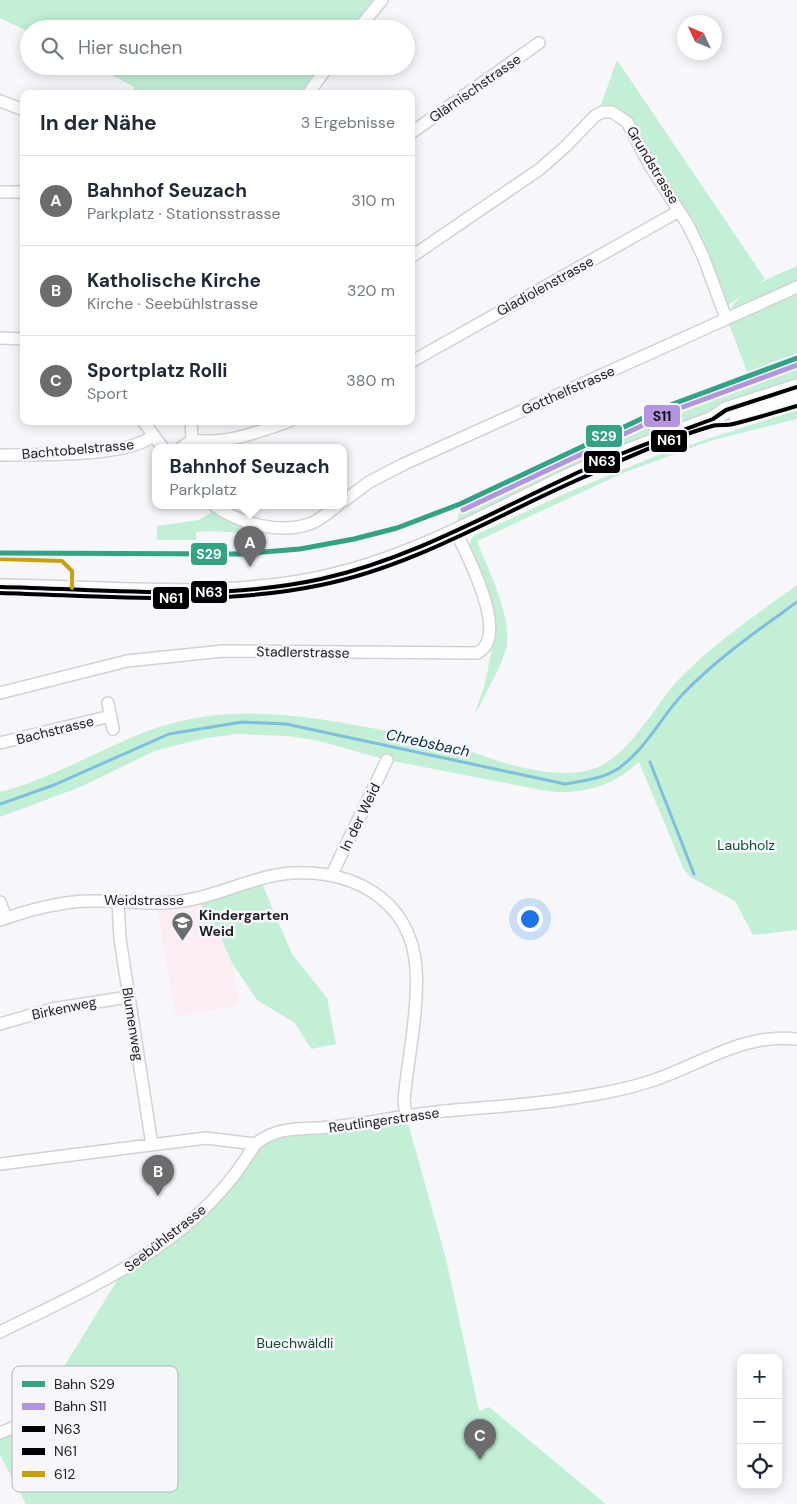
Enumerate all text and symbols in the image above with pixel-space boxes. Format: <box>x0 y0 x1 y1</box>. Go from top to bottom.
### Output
north arrow <box>677 15 722 60</box>
search box <box>20 20 415 75</box>
icon: search <box>38 34 66 62</box>
text: Hier suchen <box>78 35 182 60</box>
street label: Glärnischstrasse <box>426 50 524 126</box>
text: In der Nähe <box>40 109 157 137</box>
text: 3 Ergebnisse <box>301 112 395 133</box>
street label: Grundstrasse <box>623 123 683 207</box>
text: Bahnhof Seuzach <box>87 178 247 203</box>
text: A <box>50 190 62 211</box>
text: 310 m <box>351 190 395 211</box>
text: Parkplatz · Stationsstrasse <box>87 203 281 224</box>
street label: Gladiolenstrasse <box>493 252 597 320</box>
text: Katholische Kirche <box>87 268 261 293</box>
text: B <box>51 280 61 301</box>
text: 320 m <box>347 280 395 301</box>
text: Kirche · Seebühlstrasse <box>87 293 258 314</box>
text: Sportplatz Rolli <box>87 358 227 383</box>
street label: Gotthelfstrasse <box>519 361 617 419</box>
text: C <box>50 370 62 391</box>
text: 380 m <box>346 370 395 391</box>
text: Sport <box>87 383 128 404</box>
line badge: S11 <box>643 404 681 428</box>
text: S11 <box>653 407 671 425</box>
line badge: S29 <box>585 424 623 448</box>
text: S29 <box>591 427 617 445</box>
line badge: N61 <box>650 429 688 453</box>
text: N61 <box>657 431 681 449</box>
street label: Bachtobelstrasse <box>21 435 135 463</box>
popup <box>152 444 347 509</box>
line badge: N63 <box>583 450 621 474</box>
text: N63 <box>588 452 616 470</box>
text: Bahnhof Seuzach <box>170 454 329 479</box>
text: Parkplatz <box>170 479 237 500</box>
pin: A <box>234 526 266 567</box>
line badge: S29 <box>190 542 228 566</box>
text: S29 <box>196 545 222 563</box>
line badge: N63 <box>190 580 228 604</box>
text: N63 <box>195 583 223 601</box>
line badge: N61 <box>152 586 190 610</box>
text: N61 <box>159 589 183 607</box>
street label: Stadlerstrasse <box>256 642 350 662</box>
street label: Bachstrasse <box>14 712 96 748</box>
water label: Chrebsbach <box>384 724 472 762</box>
street label: In der Weid <box>336 780 384 854</box>
park label: Laubholz <box>717 836 775 854</box>
street label: Weidstrasse <box>104 891 184 909</box>
place label: Kindergarten Weid <box>199 906 289 940</box>
your location <box>517 906 543 932</box>
school or university icon: Kindergarten Weid <box>171 911 195 942</box>
street label: Blumenweg <box>118 986 148 1062</box>
street label: Birkenweg <box>30 992 98 1024</box>
street label: Reutlingerstrasse <box>328 1103 441 1137</box>
pin: B <box>142 1155 174 1196</box>
street label: Seebühlstrasse <box>120 1200 210 1276</box>
park label: Buechwäldli <box>257 1334 333 1352</box>
map controls <box>737 1354 782 1489</box>
button: + <box>737 1354 782 1399</box>
legend <box>12 1366 178 1492</box>
text: Bahn S29 <box>54 1375 115 1393</box>
text: Bahn S11 <box>54 1397 107 1415</box>
button: − <box>737 1399 782 1444</box>
pin: C <box>464 1419 496 1460</box>
text: N63 <box>54 1420 81 1438</box>
text: N61 <box>54 1442 77 1460</box>
button: locate <box>737 1444 782 1489</box>
text: 612 <box>54 1465 75 1483</box>

